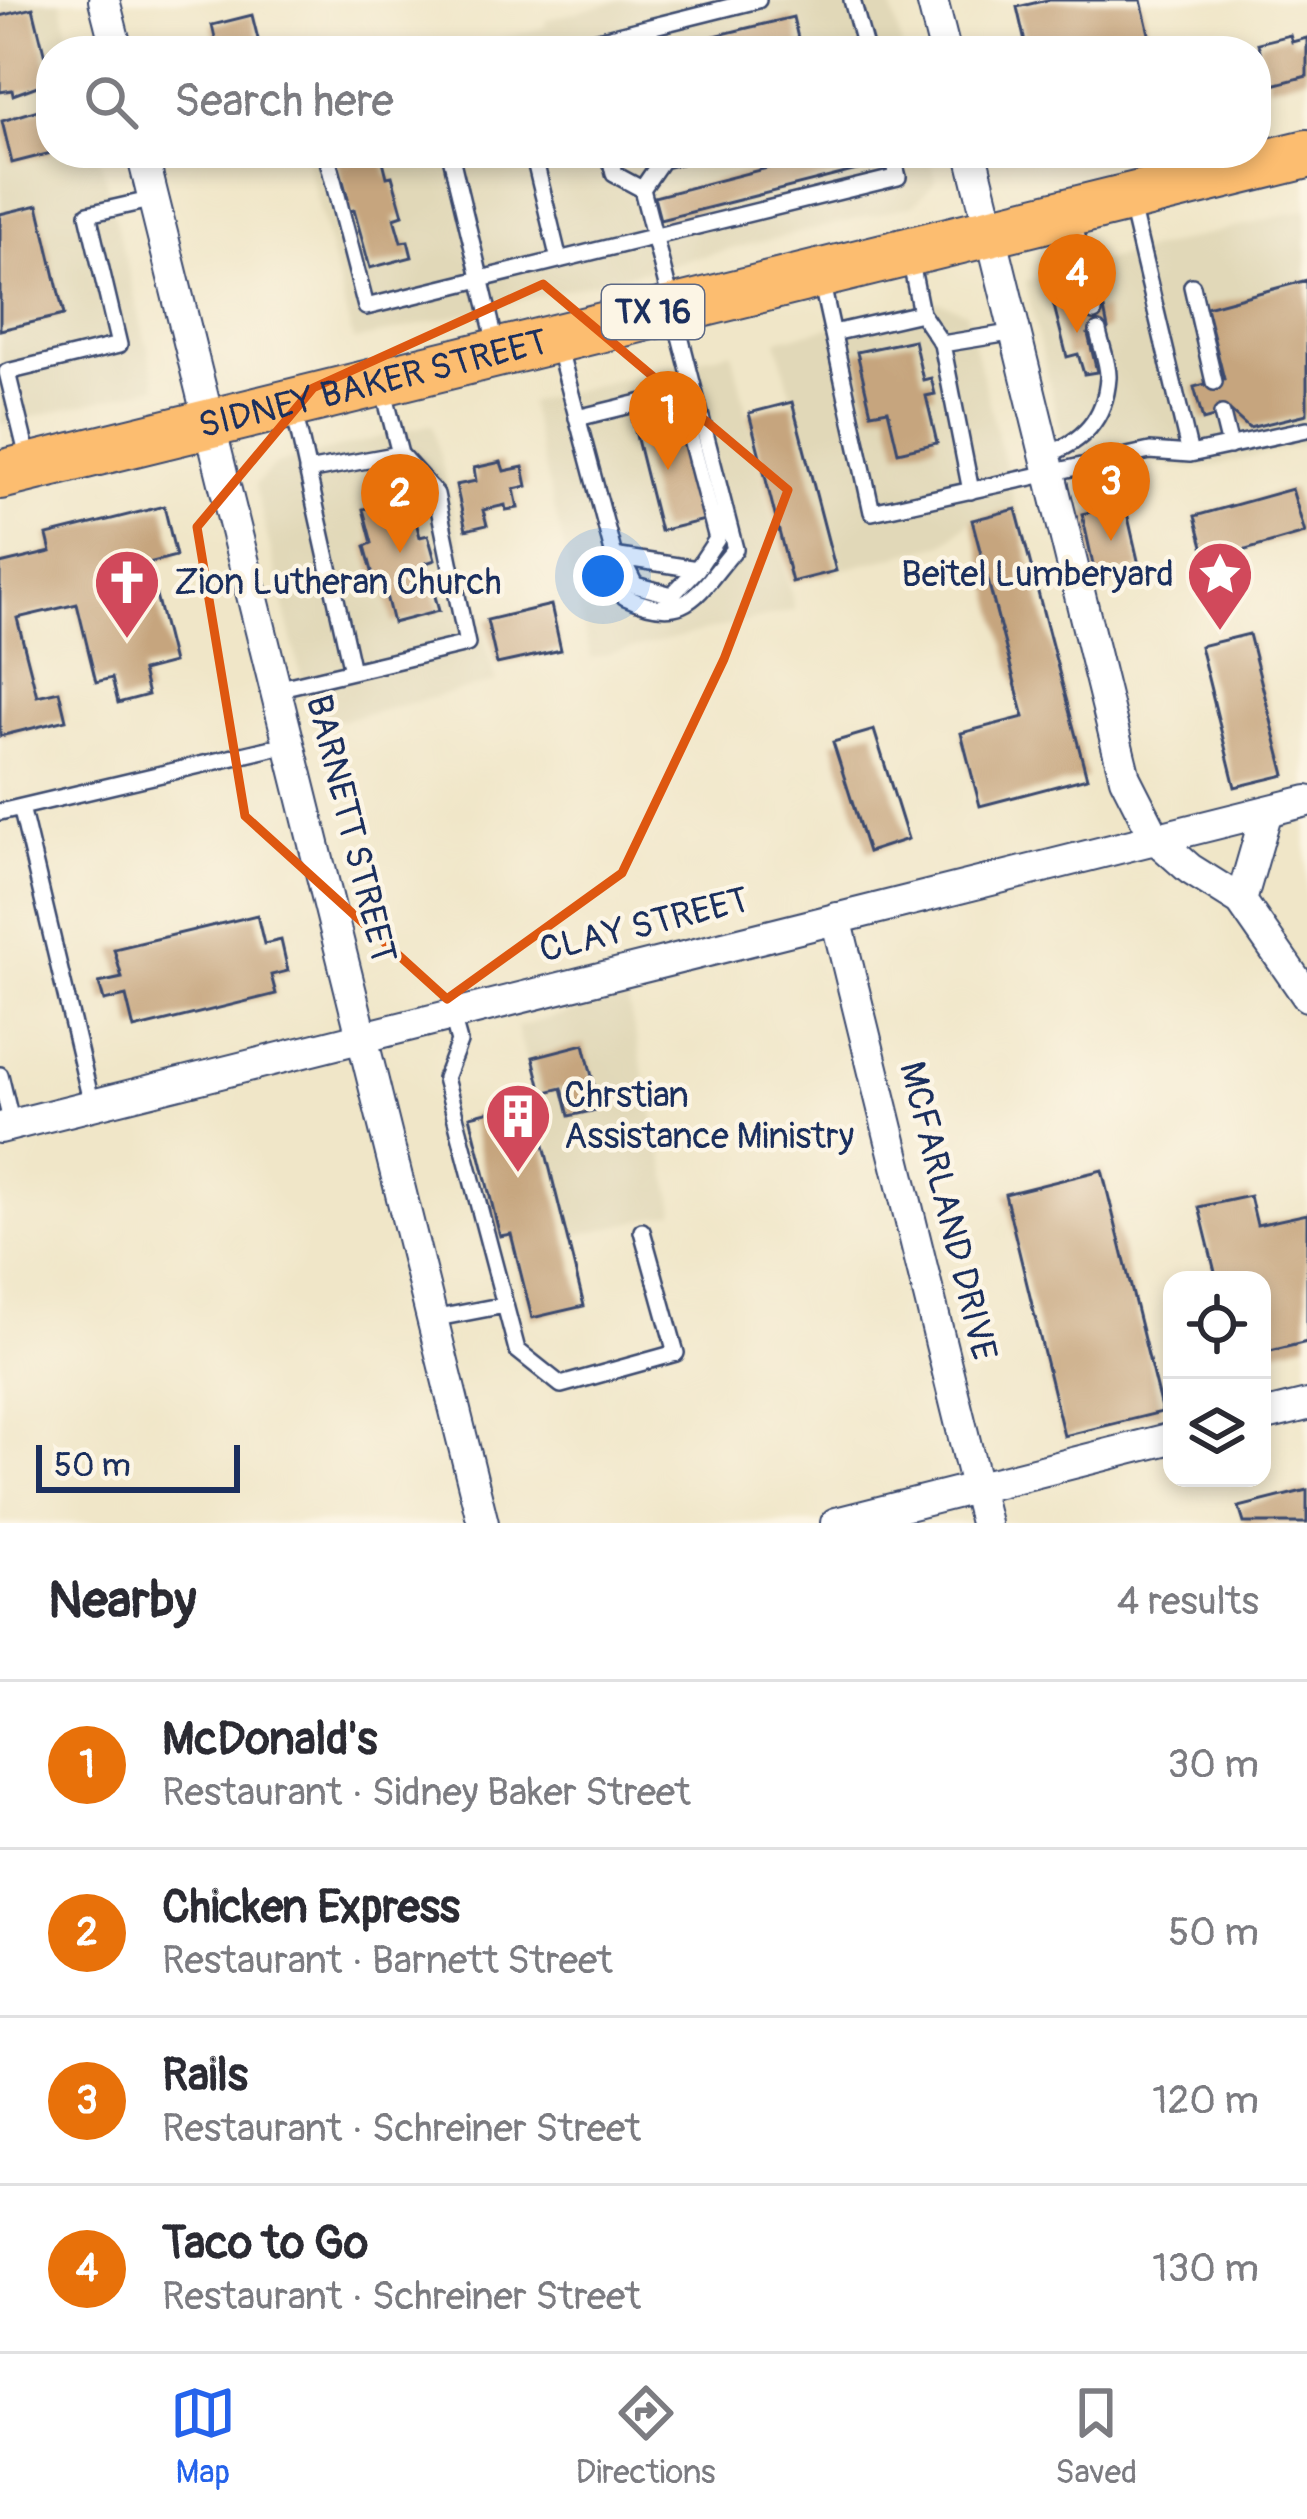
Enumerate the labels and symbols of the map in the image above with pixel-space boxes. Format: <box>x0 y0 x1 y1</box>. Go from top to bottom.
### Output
pin: 4 <box>1038 234 1116 333</box>
road number: TX 16 <box>602 285 704 339</box>
street label: SIDNEY BAKER STREET <box>194 319 552 448</box>
pin: 1 <box>629 371 707 470</box>
pin: 3 <box>1072 442 1150 541</box>
pin: 2 <box>361 454 439 553</box>
place icon: Beitel Lumberyard <box>1185 539 1255 633</box>
your location <box>573 546 633 606</box>
church icon: Zion Lutheran Church <box>92 547 162 641</box>
place label: Beitel Lumberyard <box>901 552 1174 597</box>
place label: Zion Lutheran Church <box>174 560 502 605</box>
street label: BARNETT STREET <box>296 690 406 968</box>
street label: CLAY STREET <box>535 877 753 973</box>
street label: MCFARLAND DRIVE <box>889 1057 1007 1365</box>
place label: Chrstian Assistance Ministry <box>564 1073 854 1159</box>
building icon: Chrstian Assistance Ministry <box>483 1081 553 1175</box>
scale bar <box>36 1439 240 1492</box>

